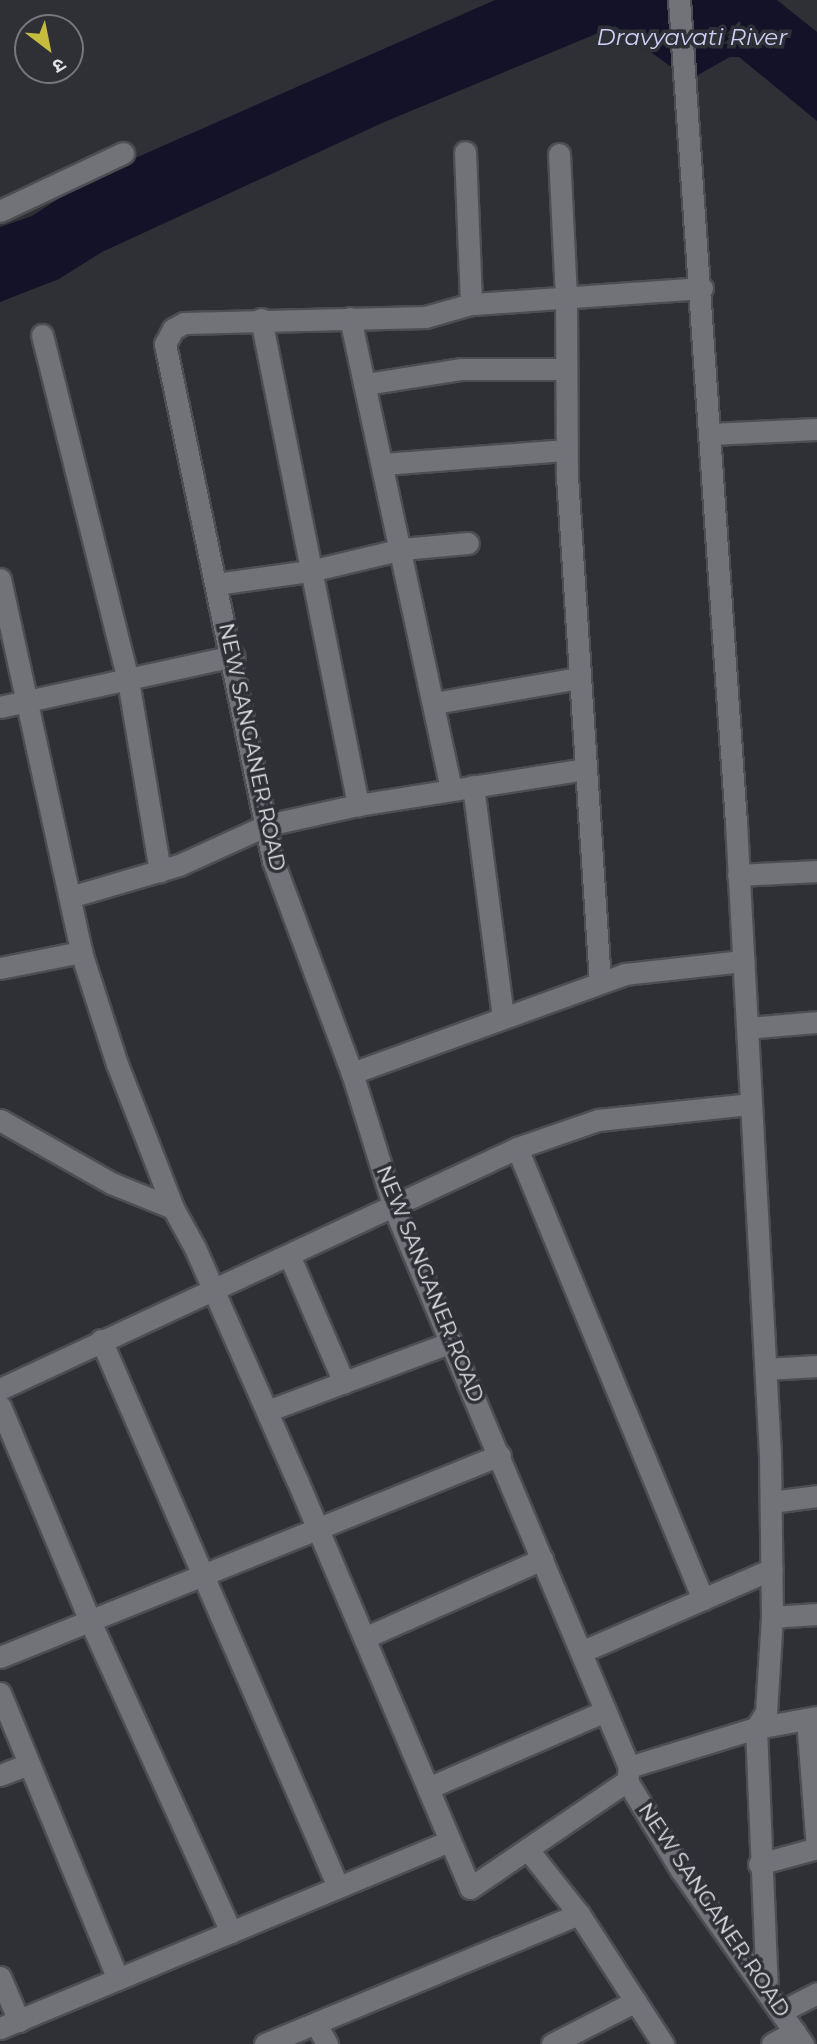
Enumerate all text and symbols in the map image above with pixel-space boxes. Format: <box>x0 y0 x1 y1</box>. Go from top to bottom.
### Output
north arrow <box>14 14 84 84</box>
water label: Dravyavati River <box>597 23 787 51</box>
text: उ <box>49 53 70 78</box>
street label: NEW SANGANER ROAD <box>213 621 291 873</box>
street label: NEW SANGANER ROAD <box>371 1162 489 1406</box>
street label: NEW SANGANER ROAD <box>633 1798 795 2022</box>

